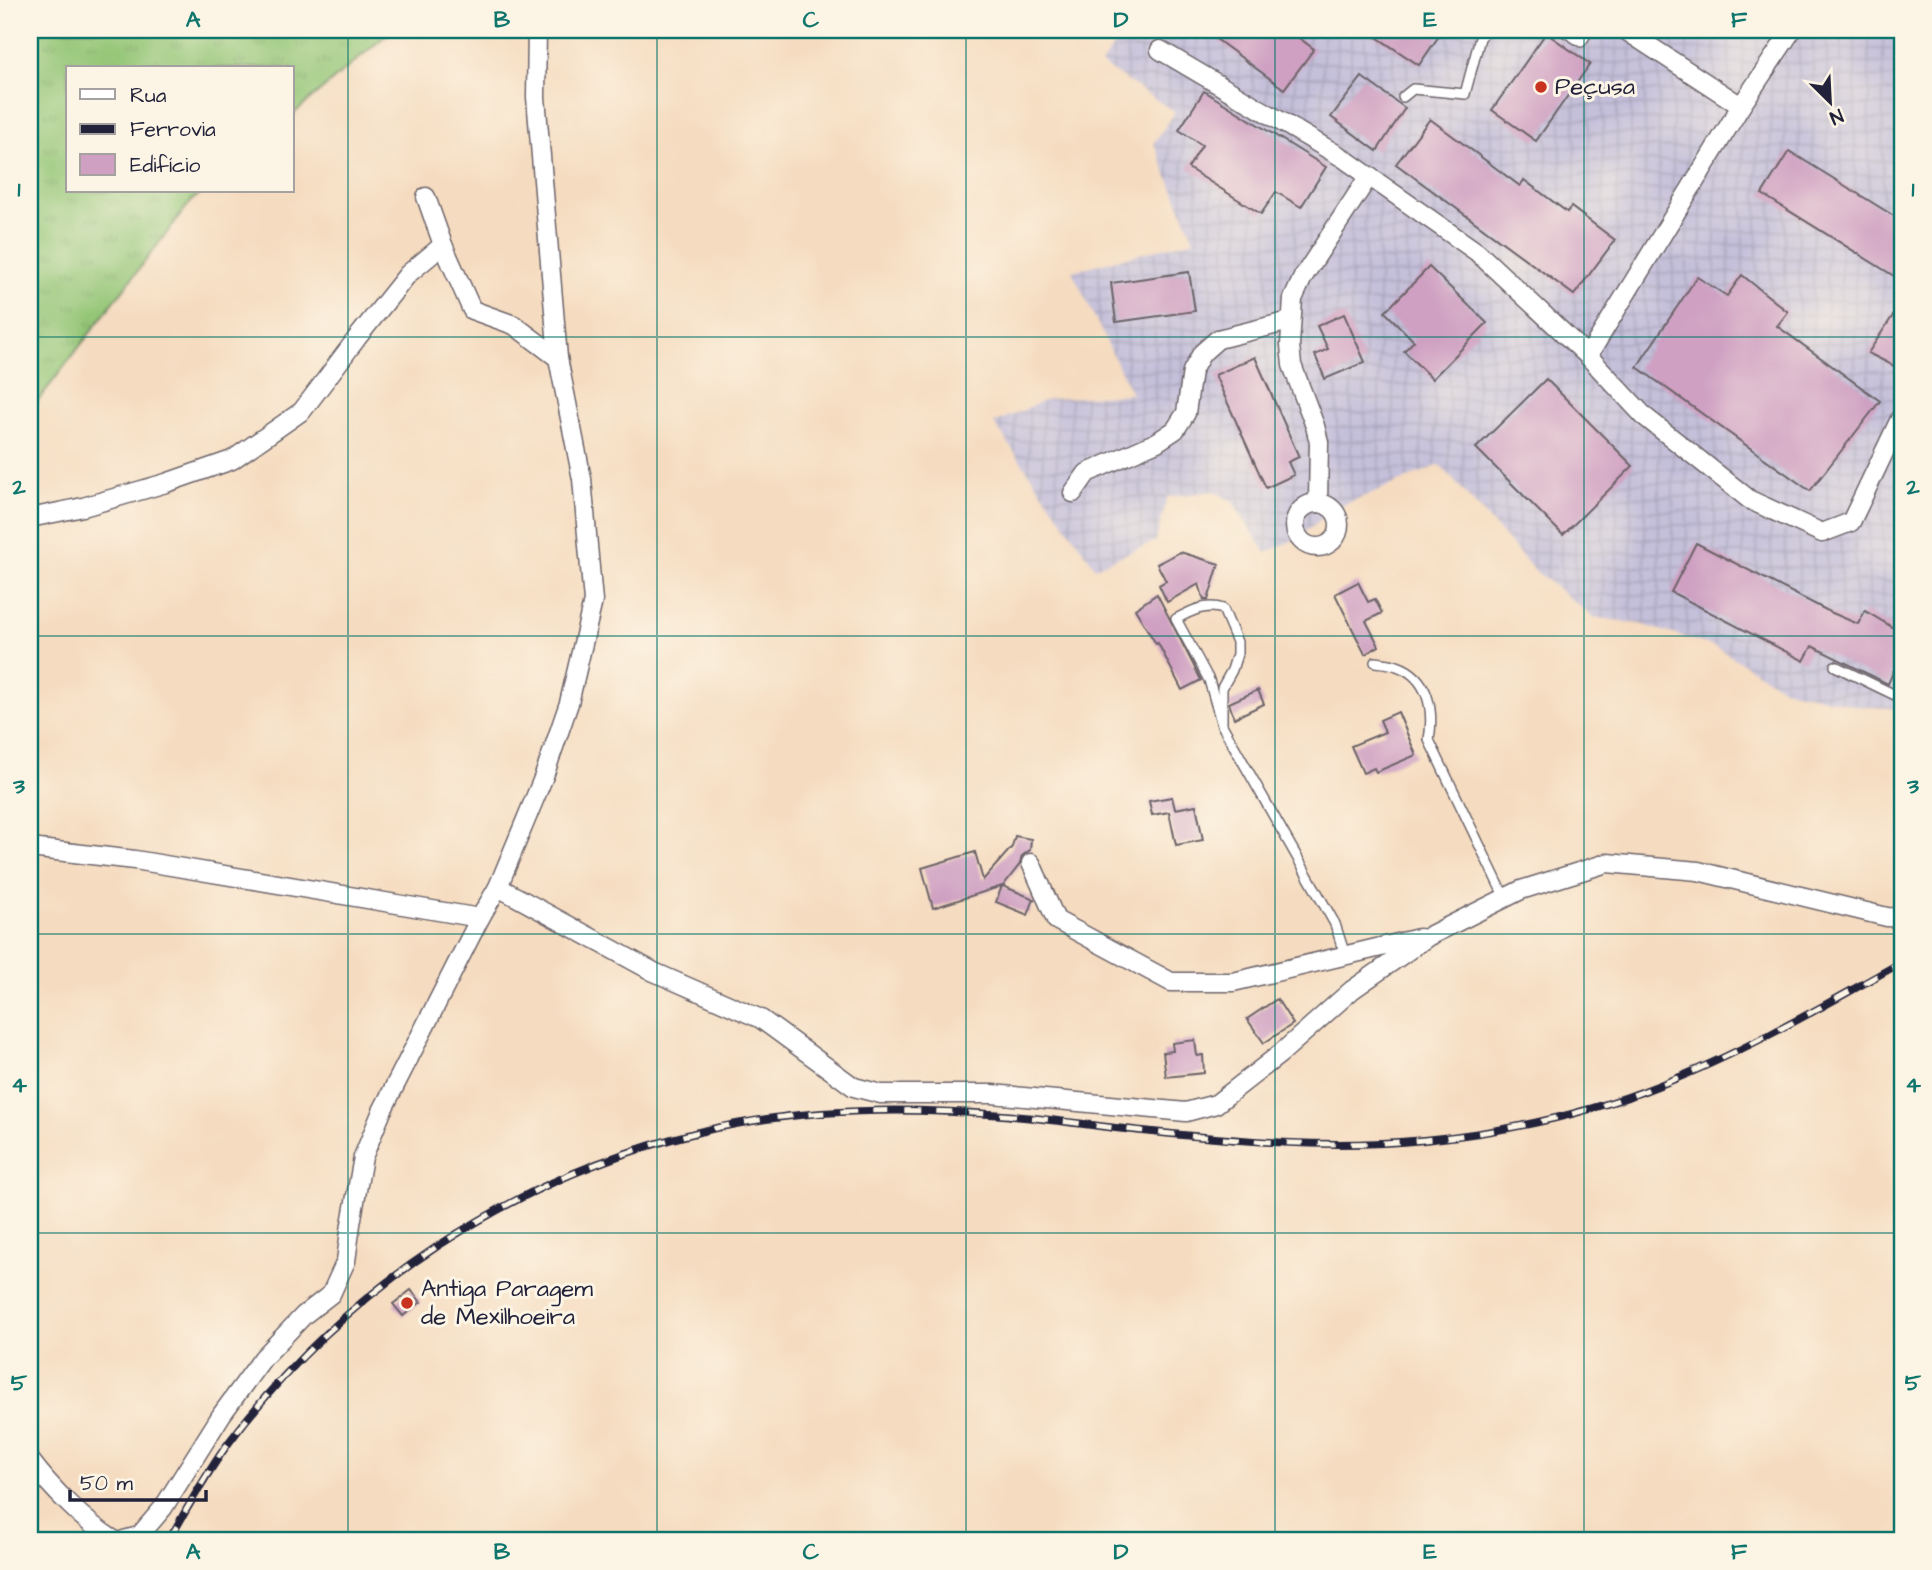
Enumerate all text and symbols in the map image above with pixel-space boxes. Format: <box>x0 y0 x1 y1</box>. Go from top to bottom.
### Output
text: A <box>186 4 201 36</box>
text: B <box>494 4 511 36</box>
text: C <box>803 4 820 36</box>
text: D <box>1114 4 1129 36</box>
text: E <box>1423 4 1437 36</box>
text: F <box>1731 4 1748 36</box>
legend <box>66 66 294 192</box>
north arrow <box>1796 66 1866 136</box>
place label: Peçusa <box>1555 70 1635 104</box>
marker: Peçusa <box>1533 79 1549 95</box>
text: Rua <box>130 81 167 110</box>
text: N <box>1825 101 1847 131</box>
text: Ferrovia <box>130 115 216 144</box>
text: Edifício <box>130 151 200 180</box>
text: 1 <box>18 173 21 205</box>
text: 1 <box>1912 173 1915 205</box>
text: 2 <box>11 471 26 503</box>
text: 2 <box>1905 471 1920 503</box>
text: 3 <box>12 770 25 802</box>
text: 3 <box>1906 770 1919 802</box>
text: 4 <box>11 1069 27 1101</box>
text: 4 <box>1905 1069 1921 1101</box>
place label: Antiga Paragem de Mexilhoeira <box>421 1272 593 1334</box>
marker: Antiga Paragem de Mexilhoeira <box>399 1295 415 1311</box>
text: 5 <box>11 1367 28 1399</box>
text: 5 <box>1905 1367 1922 1399</box>
scale bar <box>70 1458 206 1502</box>
text: 50 m <box>80 1469 134 1498</box>
text: A <box>186 1536 201 1568</box>
text: B <box>494 1536 511 1568</box>
text: C <box>803 1536 820 1568</box>
text: D <box>1114 1536 1129 1568</box>
text: E <box>1423 1536 1437 1568</box>
text: F <box>1731 1536 1748 1568</box>

